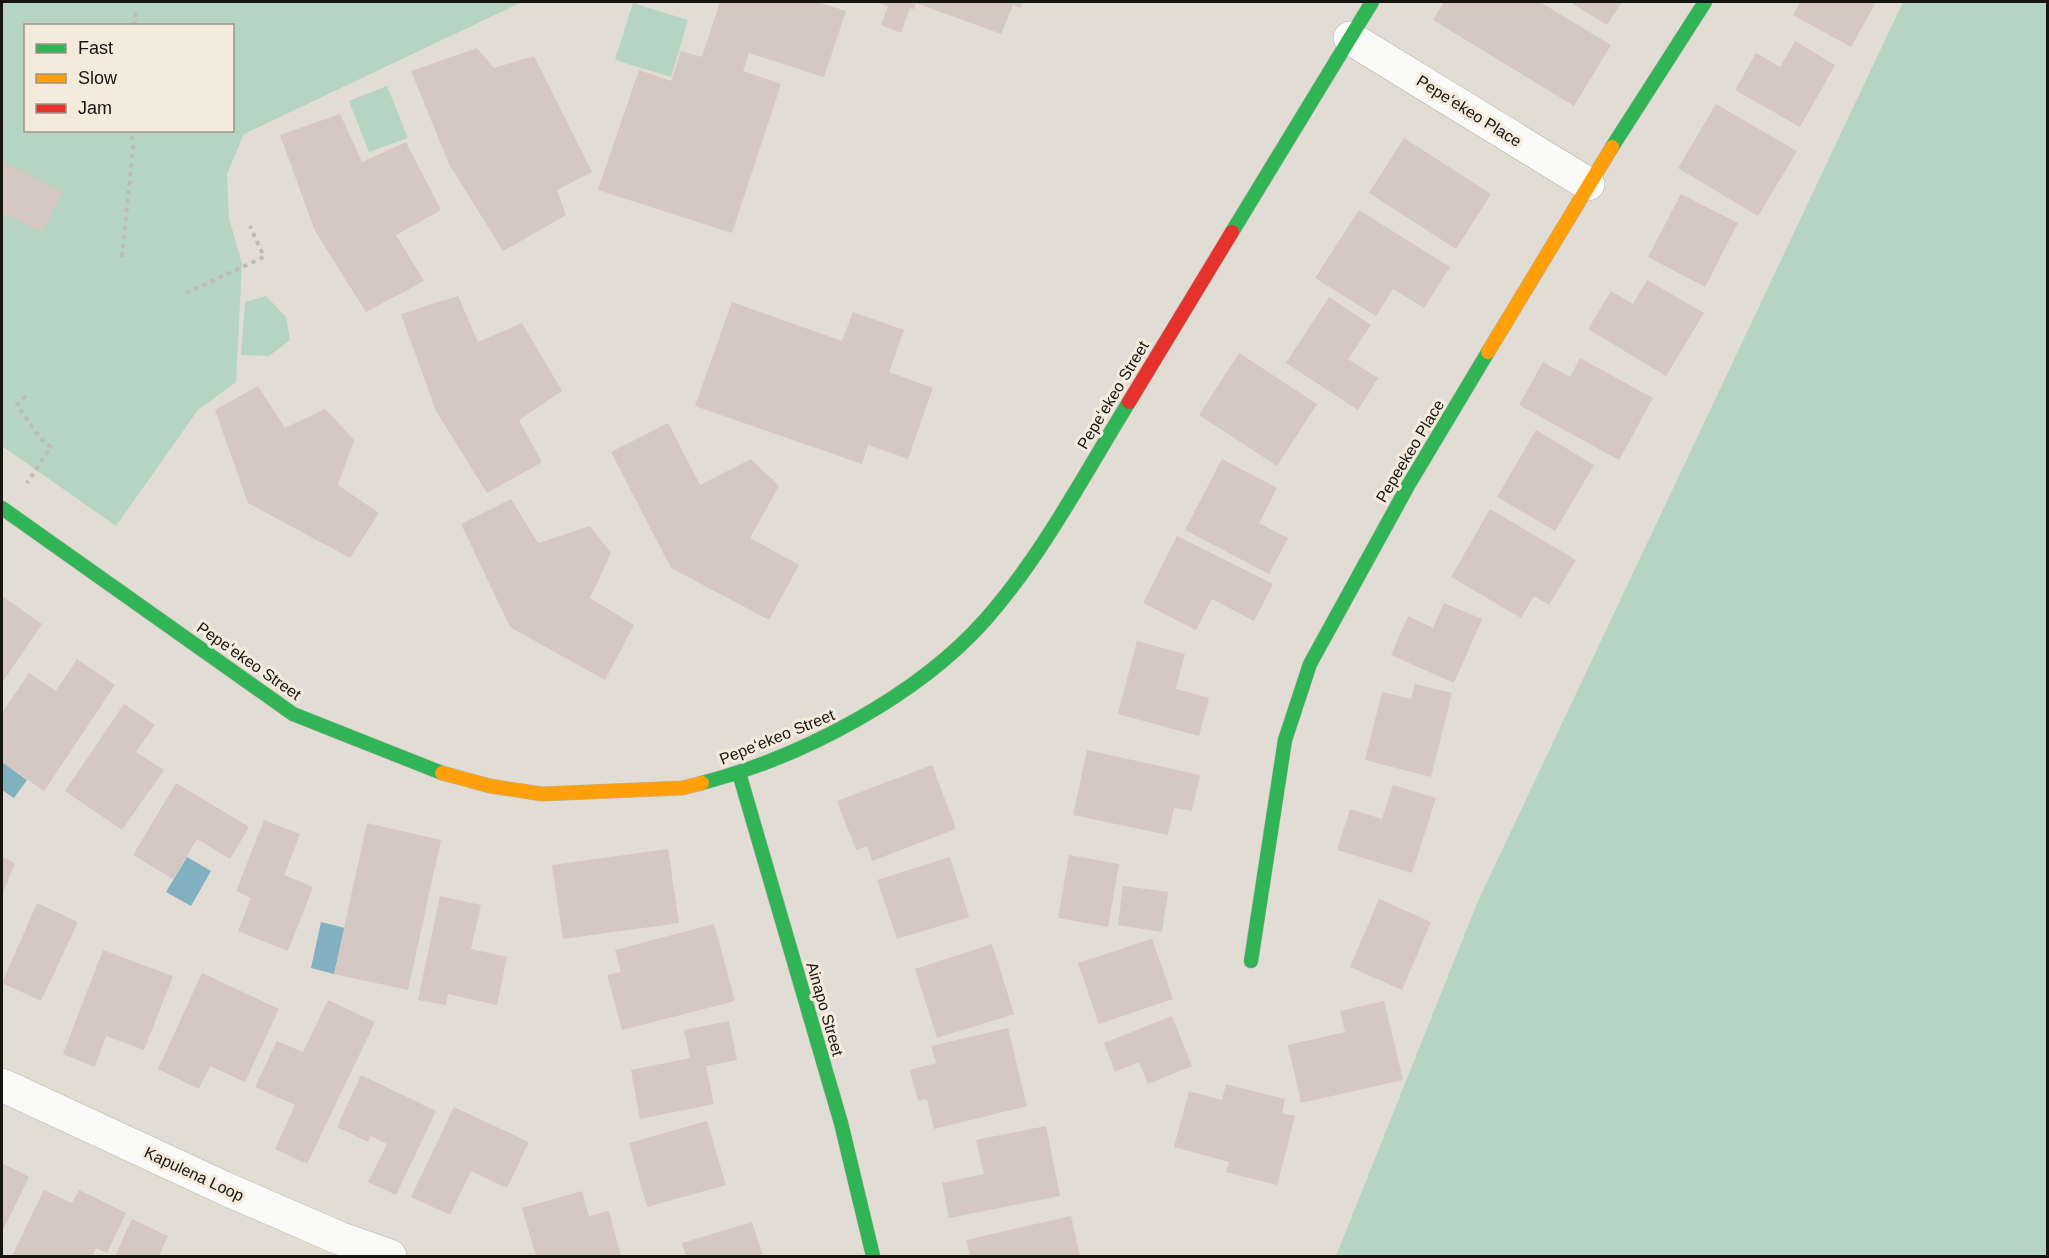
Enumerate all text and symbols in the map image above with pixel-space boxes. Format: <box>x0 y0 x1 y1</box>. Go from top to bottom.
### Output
legend <box>24 24 234 132</box>
text: Fast <box>78 38 113 58</box>
text: Slow <box>78 68 118 88</box>
street label: Pepeʻekeo Place <box>1414 72 1525 150</box>
text: Jam <box>78 98 112 118</box>
street label: Pepeʻekeo Street <box>1074 338 1152 452</box>
street label: Pepeekeo Place <box>1373 397 1447 505</box>
street label: Pepeʻekeo Street <box>194 619 305 703</box>
street label: Pepeʻekeo Street <box>717 706 838 768</box>
street label: Ainapo Street <box>803 960 847 1058</box>
street label: Kapulena Loop <box>142 1144 246 1204</box>

